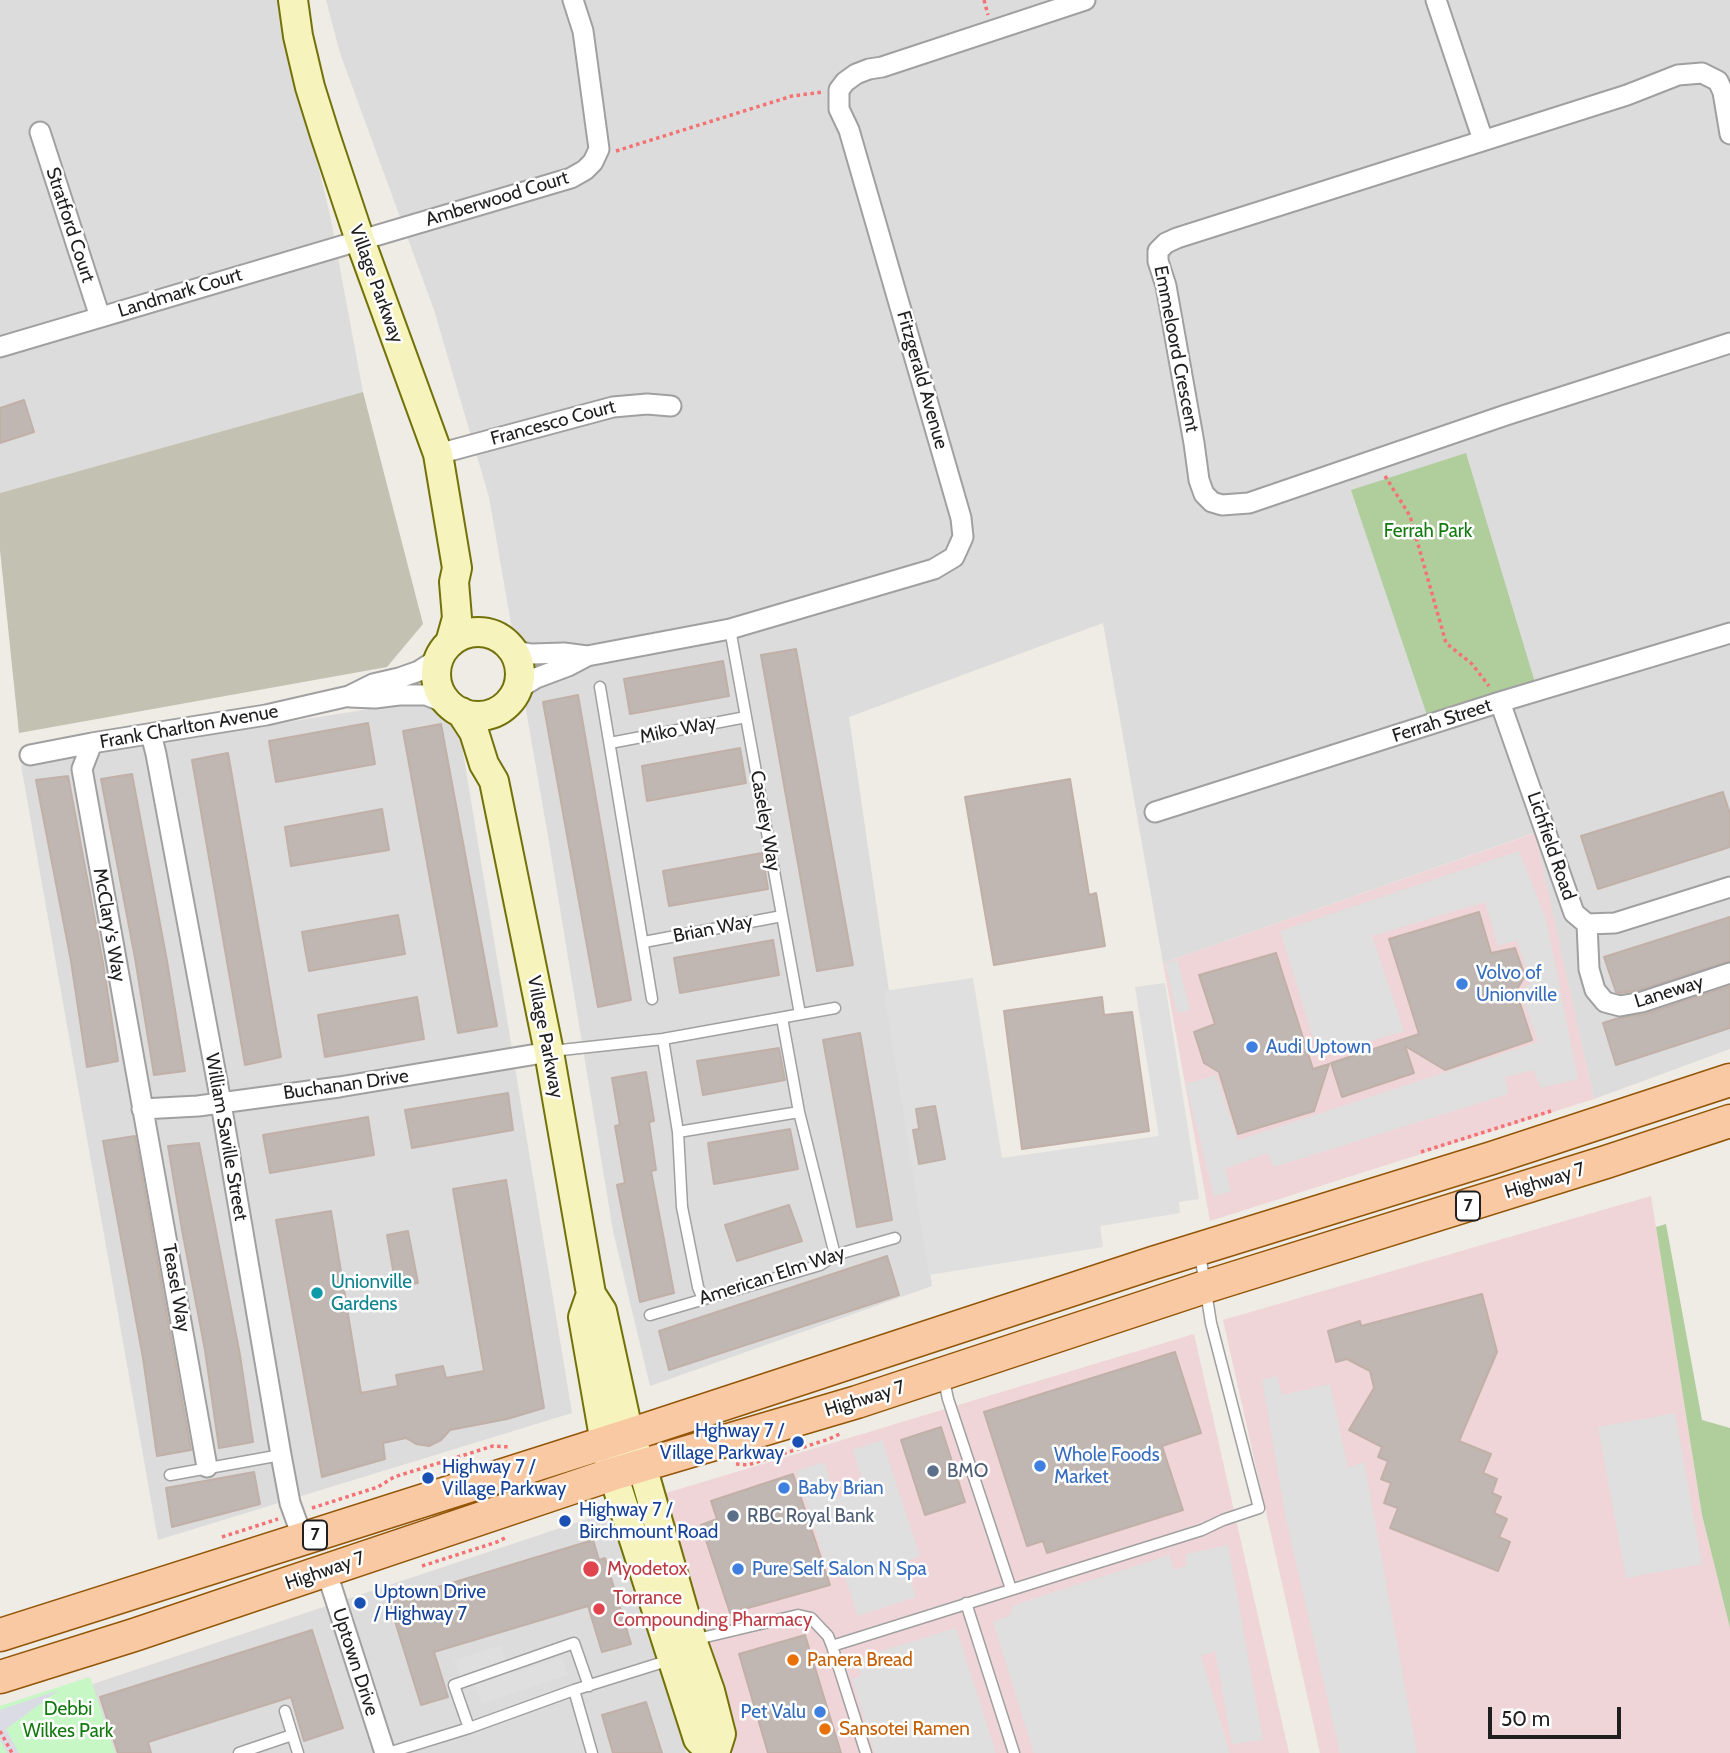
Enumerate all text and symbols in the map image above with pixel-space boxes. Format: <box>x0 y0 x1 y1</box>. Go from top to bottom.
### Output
street label: Stratford Court <box>41 165 99 285</box>
street label: Amberwood Court <box>423 166 571 232</box>
street label: Village Parkway <box>344 222 408 346</box>
street label: Landmark Court <box>115 263 245 323</box>
street label: Emmeloord Crescent <box>1149 264 1203 434</box>
street label: Fitzgerald Avenue <box>891 308 953 452</box>
street label: Francesco Court <box>488 395 618 451</box>
park label: Ferrah Park <box>1384 520 1472 542</box>
street label: Ferrah Street <box>1389 694 1495 748</box>
street label: Frank Charlton Avenue <box>98 700 280 754</box>
street label: Miko Way <box>638 711 718 749</box>
street label: Caseley Way <box>745 769 785 873</box>
street label: Lichfield Road <box>1522 789 1580 903</box>
street label: McClary's Way <box>88 866 130 984</box>
street label: Brian Way <box>671 910 755 948</box>
place label: Volvo of Unionville <box>1476 962 1557 1006</box>
street label: Laneway <box>1632 971 1706 1013</box>
street label: Village Parkway <box>522 974 568 1100</box>
marker: Volvo of Unionville <box>1454 976 1470 992</box>
place label: Audi Uptown <box>1266 1036 1371 1058</box>
marker: Audi Uptown <box>1244 1039 1260 1055</box>
street label: William Saville Street <box>200 1051 252 1223</box>
street label: Buchanan Drive <box>282 1065 410 1105</box>
street label: Highway 7 <box>1502 1158 1588 1204</box>
road number: 7 <box>1456 1191 1480 1220</box>
street label: Teasel Way <box>157 1242 195 1334</box>
street label: American Elm Way <box>696 1242 848 1310</box>
place label: Unionville Gardens <box>331 1271 412 1315</box>
marker: Unionville Gardens <box>309 1285 325 1301</box>
street label: Highway 7 <box>822 1376 908 1422</box>
place label: Hghway 7 / Village Parkway <box>660 1420 784 1464</box>
marker: Hghway 7 / Village Parkway <box>790 1434 806 1450</box>
place label: Whole Foods Market <box>1054 1444 1160 1488</box>
place label: Highway 7 / Village Parkway <box>442 1456 566 1500</box>
marker: Whole Foods Market <box>1032 1458 1048 1474</box>
place label: BMO <box>947 1460 988 1482</box>
marker: BMO <box>925 1463 941 1479</box>
marker: Highway 7 / Village Parkway <box>420 1470 436 1486</box>
place label: Baby Brian <box>798 1477 884 1499</box>
marker: Baby Brian <box>776 1480 792 1496</box>
place label: Highway 7 / Birchmount Road <box>579 1499 718 1543</box>
place label: RBC Royal Bank <box>747 1505 874 1527</box>
marker: RBC Royal Bank <box>725 1508 741 1524</box>
marker: Highway 7 / Birchmount Road <box>557 1513 573 1529</box>
road number: 7 <box>303 1520 327 1550</box>
street label: Highway 7 <box>282 1547 368 1595</box>
place label: Myodetox <box>607 1558 688 1580</box>
place label: Pure Self Salon N Spa <box>752 1558 927 1580</box>
marker: Myodetox <box>581 1559 601 1579</box>
marker: Pure Self Salon N Spa <box>730 1561 746 1577</box>
place label: Uptown Drive / Highway 7 <box>374 1581 486 1625</box>
place label: Torrance Compounding Pharmacy <box>613 1587 812 1631</box>
marker: Uptown Drive / Highway 7 <box>352 1595 368 1611</box>
marker: Torrance Compounding Pharmacy <box>591 1601 607 1617</box>
street label: Uptown Drive <box>327 1605 383 1719</box>
place label: Panera Bread <box>807 1649 913 1671</box>
marker: Panera Bread <box>785 1652 801 1668</box>
scale bar <box>1492 1694 1625 1738</box>
park label: Debbi Wilkes Park <box>23 1698 113 1742</box>
place label: Pet Valu <box>741 1701 806 1723</box>
marker: Pet Valu <box>812 1704 828 1720</box>
text: 50 m <box>1501 1706 1550 1731</box>
place label: Sansotei Ramen <box>839 1718 970 1740</box>
marker: Sansotei Ramen <box>817 1721 833 1737</box>

